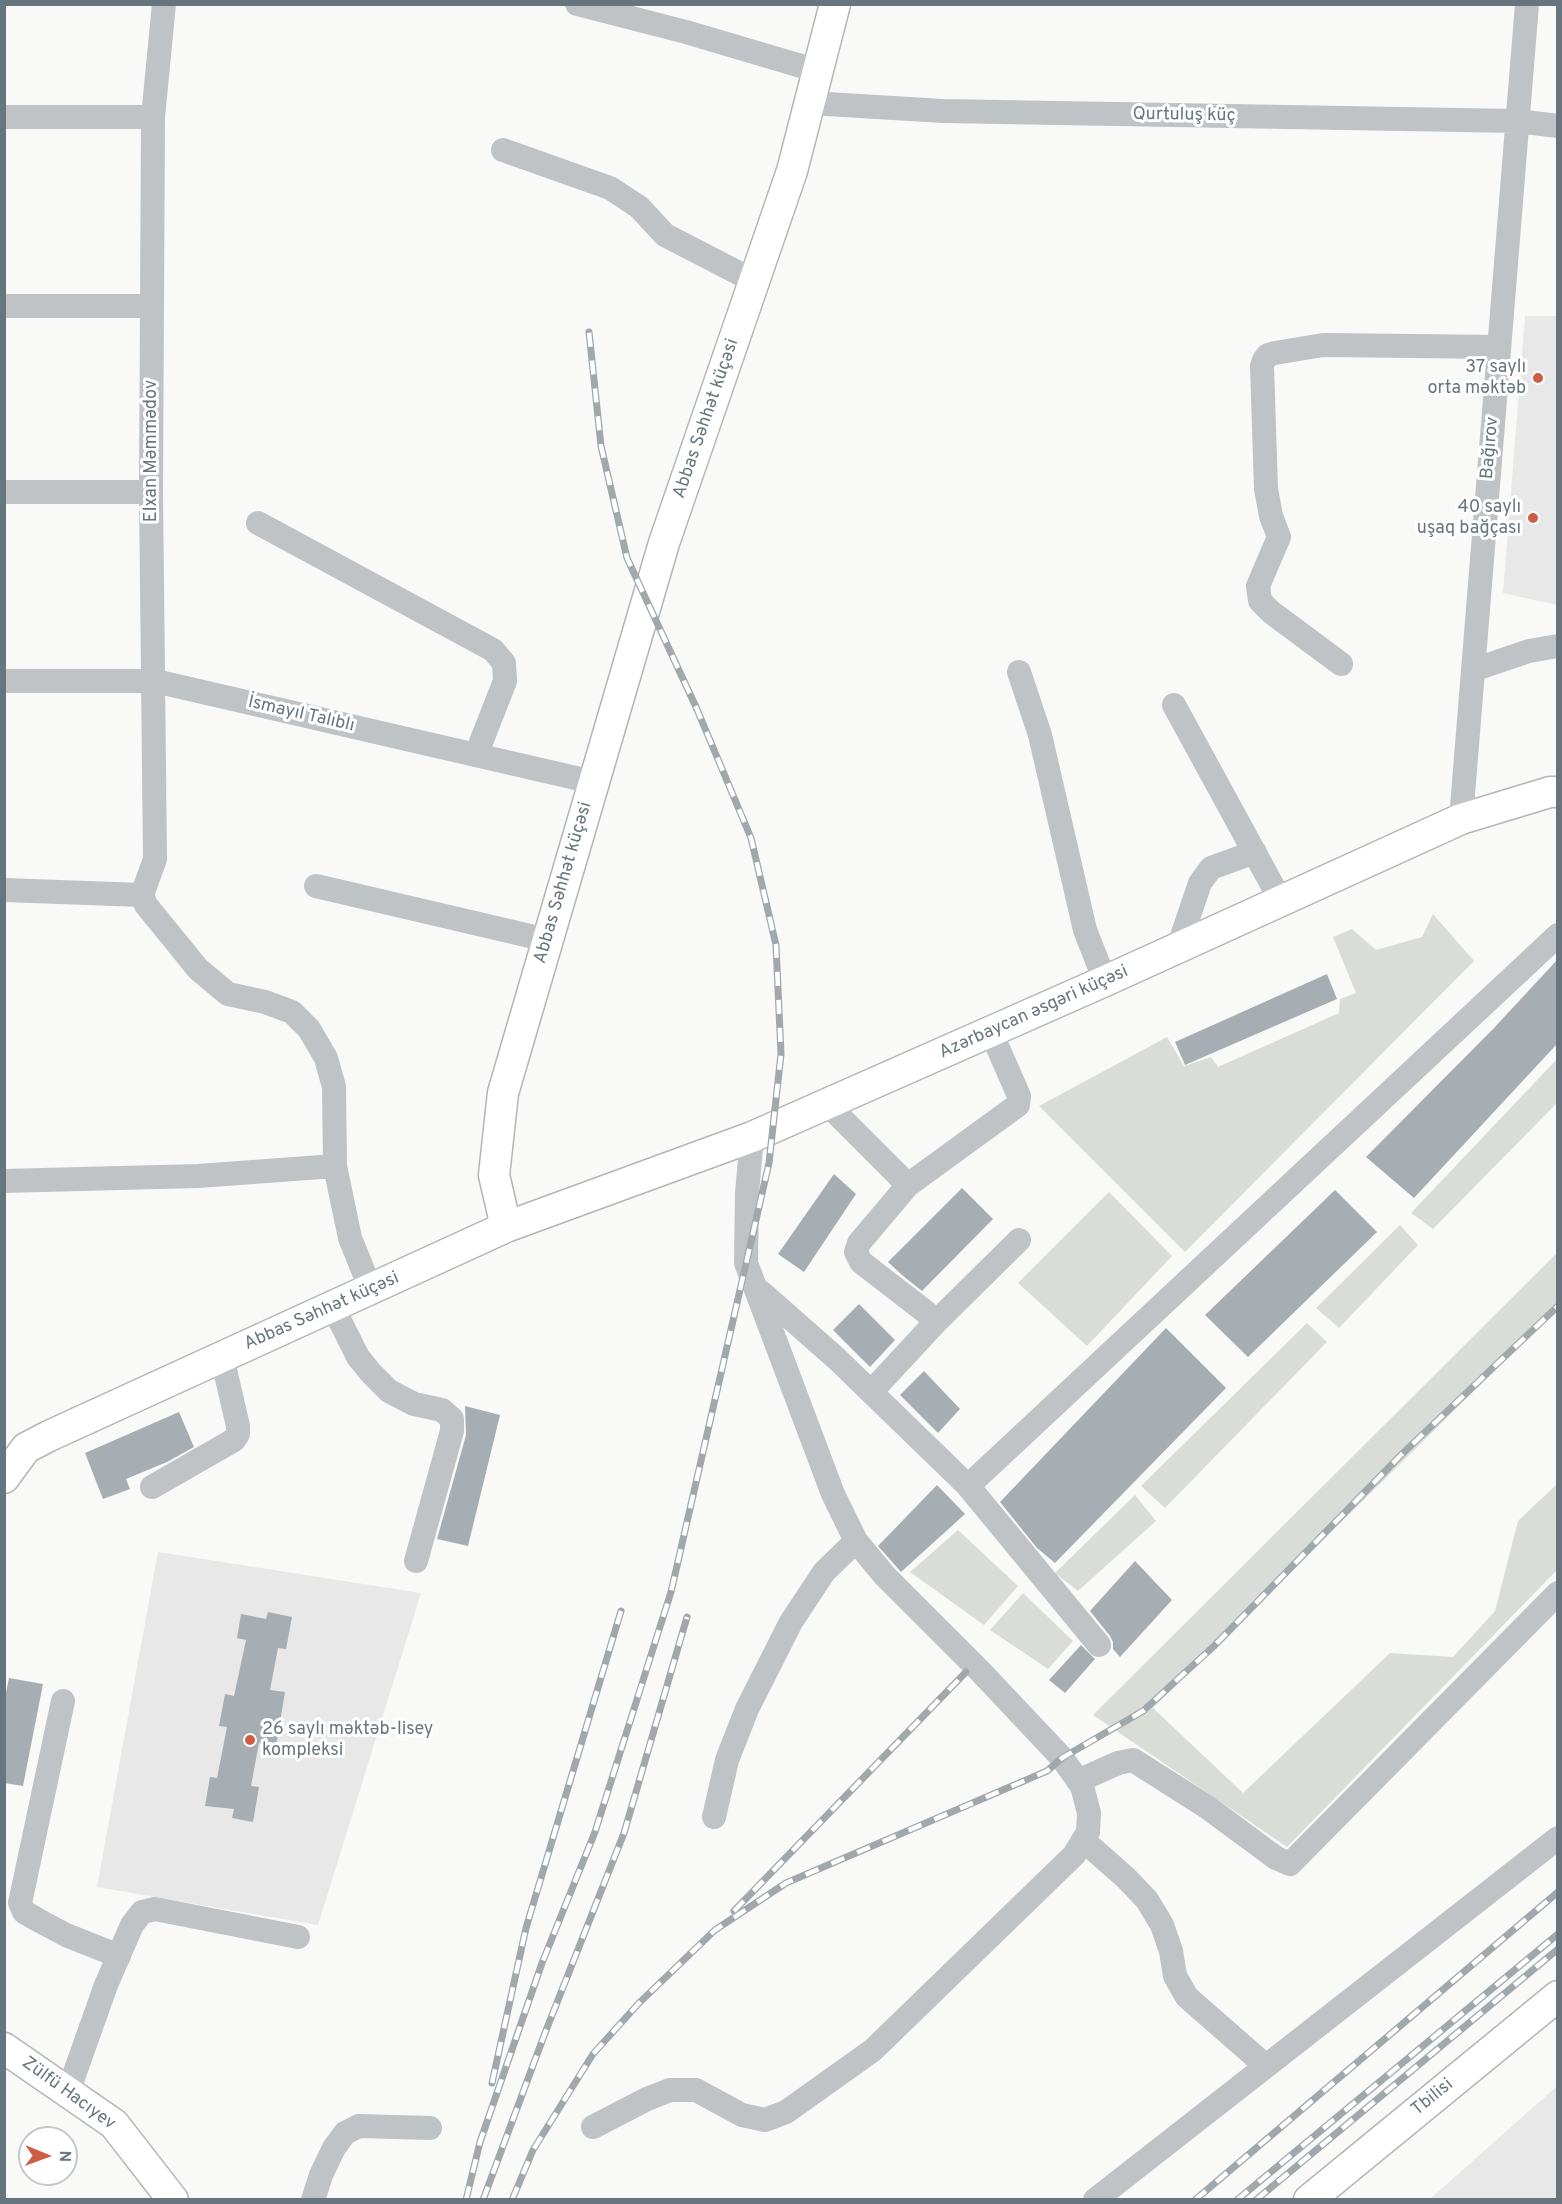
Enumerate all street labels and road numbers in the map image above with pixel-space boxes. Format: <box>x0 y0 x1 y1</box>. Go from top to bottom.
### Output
street label: Qurtuluş küç <box>1132 104 1236 128</box>
street label: Abbas Səhhət küçəsi <box>670 336 744 502</box>
street label: Elxan Məmmədov <box>141 380 163 522</box>
street label: Bağırov <box>1478 416 1504 480</box>
street label: İsmayıl Talıblı <box>246 692 356 738</box>
street label: Abbas Səhhət küçəsi <box>531 800 597 966</box>
street label: Azərbaycan əsgəri küçəsi <box>936 962 1132 1064</box>
street label: Abbas Səhhət küçəsi <box>241 1268 403 1356</box>
street label: Zülfü Hacıyev <box>17 2053 119 2135</box>
street label: Tbilisi <box>1408 2075 1458 2121</box>

